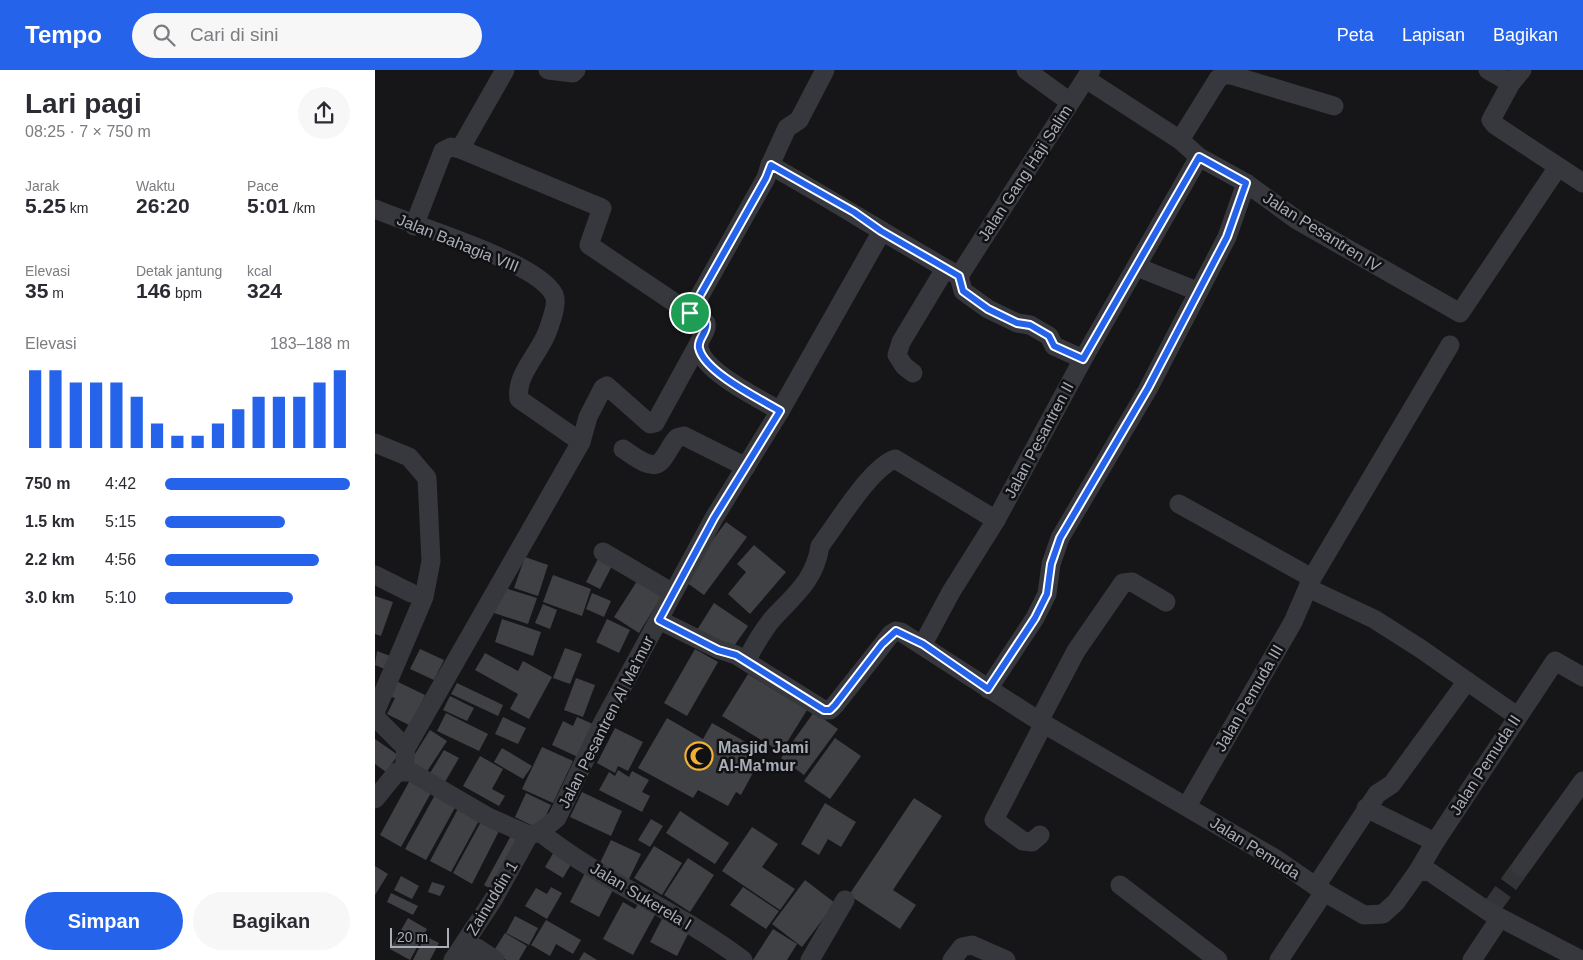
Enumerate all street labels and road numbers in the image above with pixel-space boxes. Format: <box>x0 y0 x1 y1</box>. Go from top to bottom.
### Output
street label: Jalan Gang Haji Salim <box>975 102 1075 244</box>
street label: Jalan Pesantren IV <box>1260 189 1384 275</box>
street label: Jalan Bahagia VIII <box>395 211 521 275</box>
street label: Jalan Pesantren II <box>1001 379 1077 501</box>
street label: Jalan Pesantren Al Ma'mur <box>555 633 657 811</box>
street label: Jalan Pemuda III <box>1212 642 1286 754</box>
street label: Jalan Pemuda II <box>1446 712 1524 818</box>
street label: Jalan Pemuda <box>1207 814 1303 882</box>
street label: Zainuddin 1 <box>463 858 521 938</box>
street label: Jalan Sukerela I <box>587 859 695 933</box>

